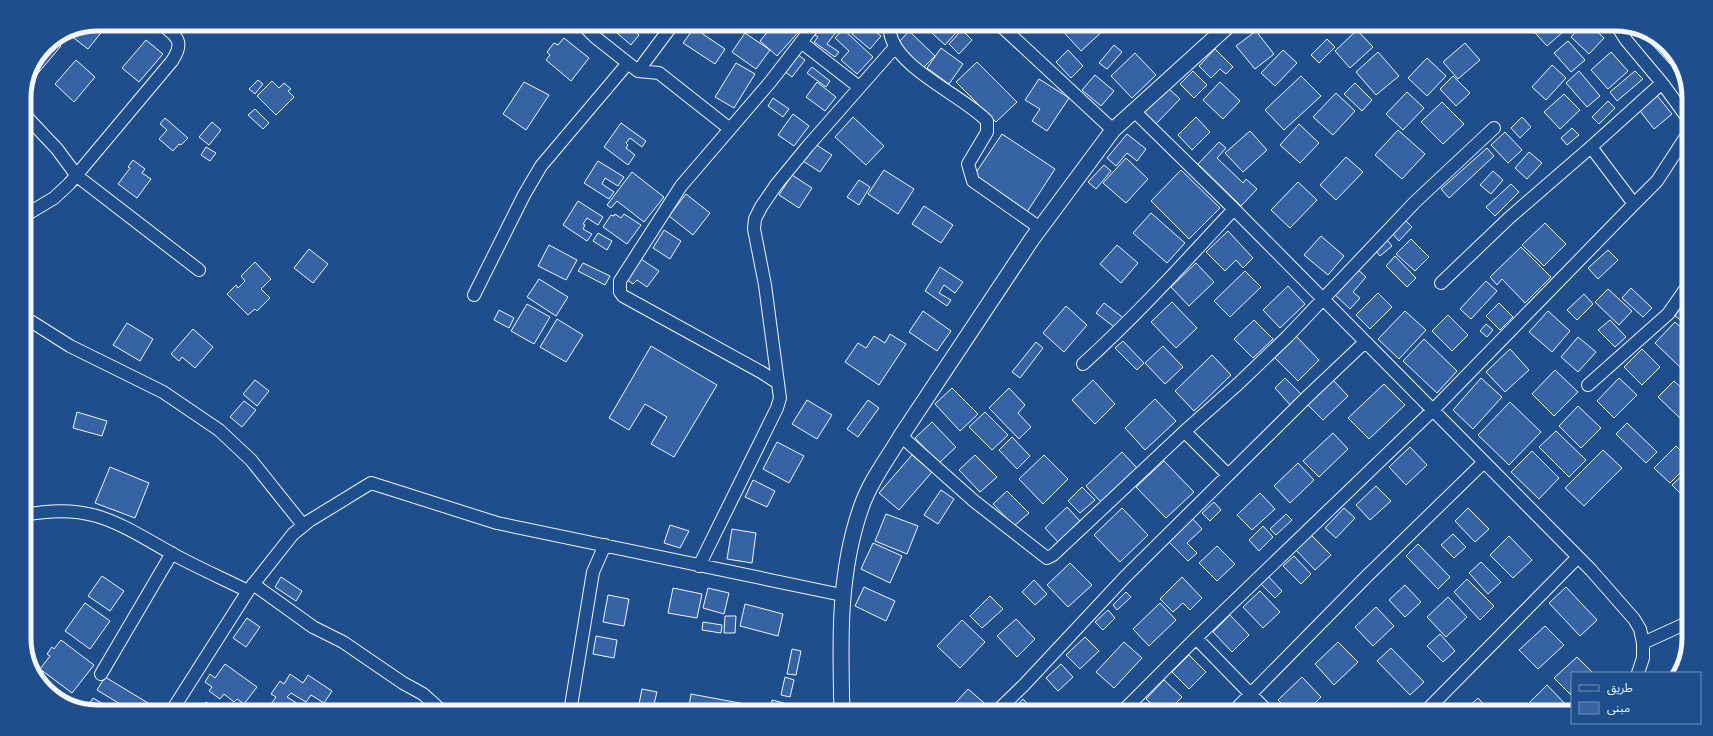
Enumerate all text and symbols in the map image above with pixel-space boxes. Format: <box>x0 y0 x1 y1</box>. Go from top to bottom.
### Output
legend <box>1571 672 1701 724</box>
text: طريق <box>1607 679 1633 697</box>
text: مبنى <box>1607 699 1630 717</box>

